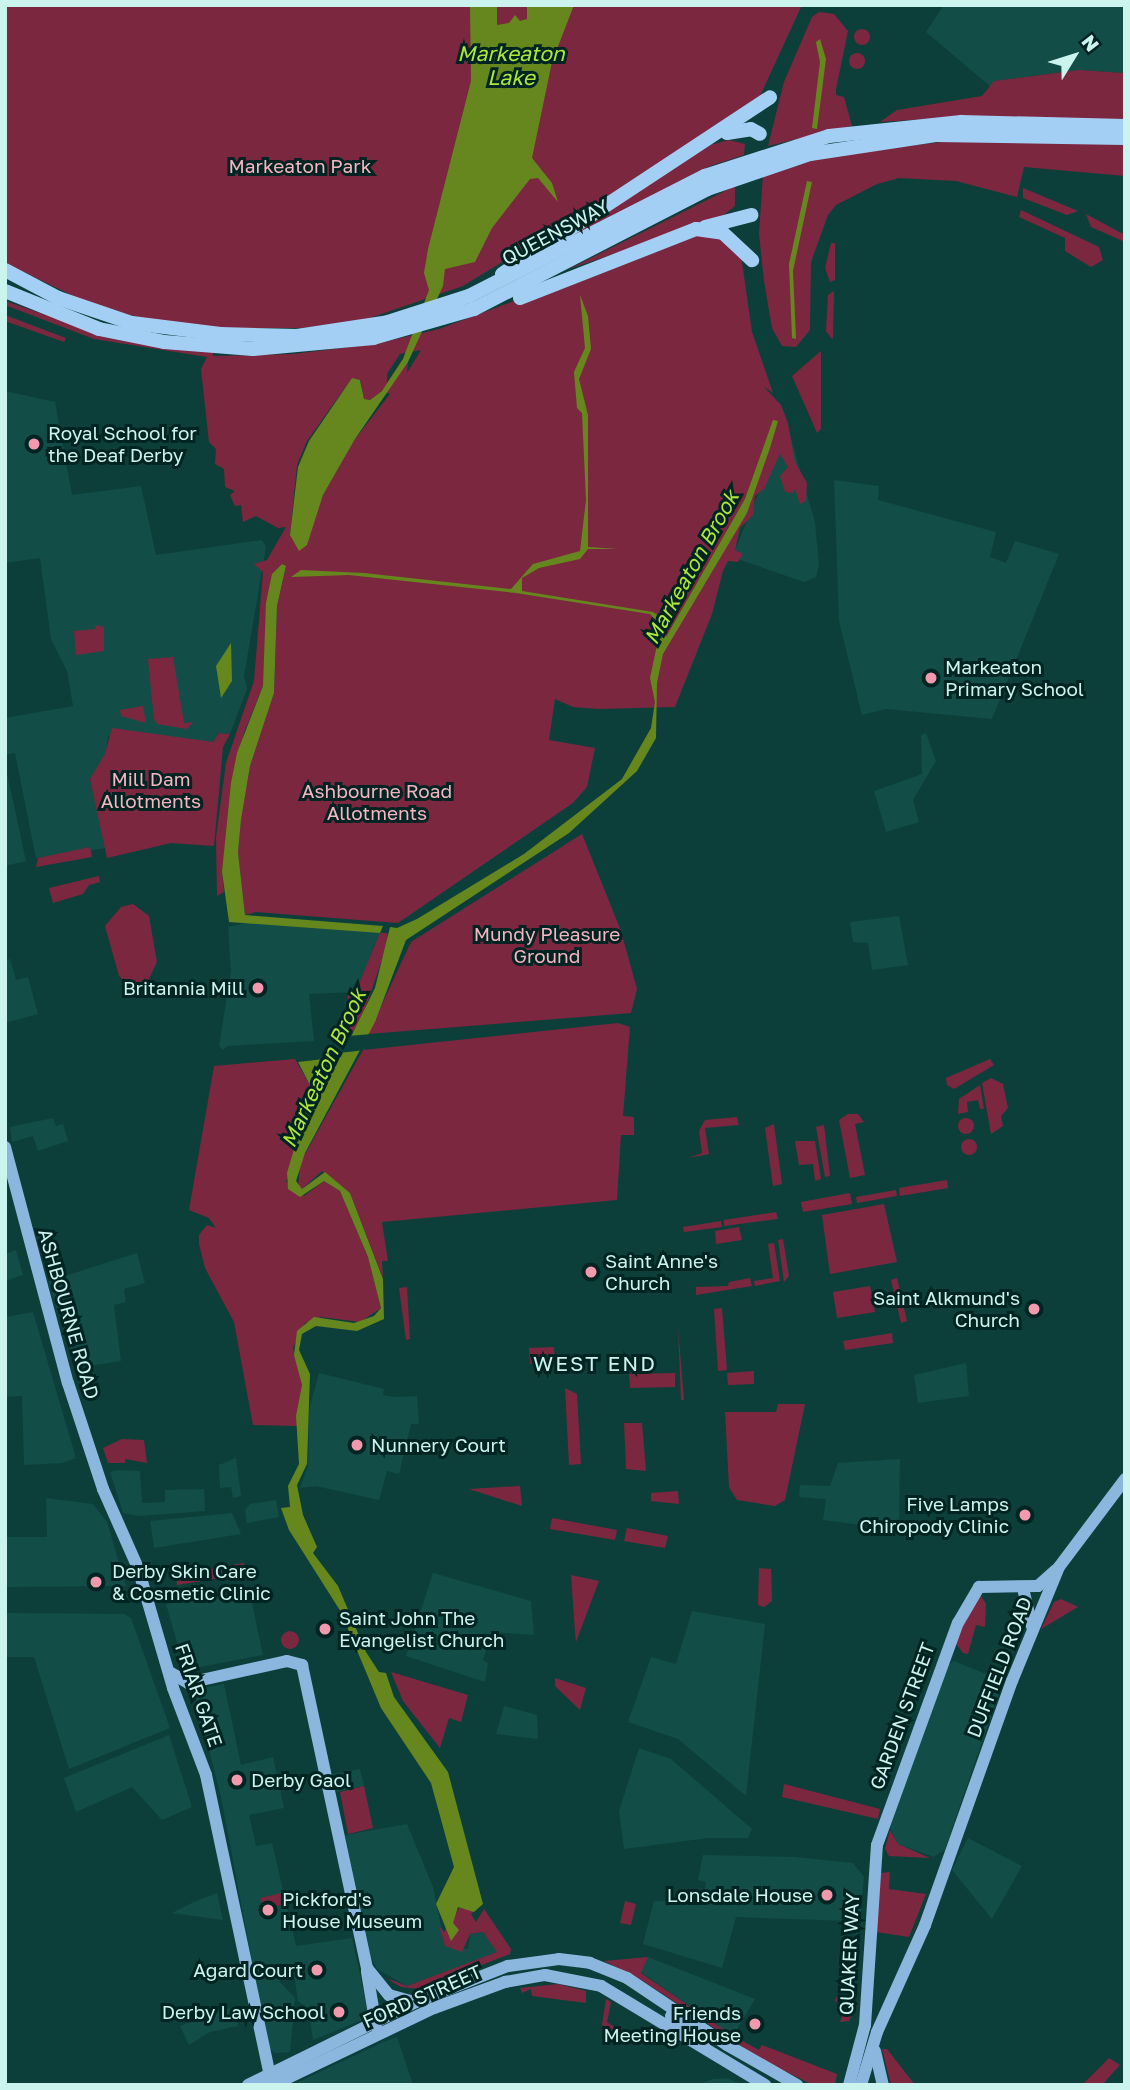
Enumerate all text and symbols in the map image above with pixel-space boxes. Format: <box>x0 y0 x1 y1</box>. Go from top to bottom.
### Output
north arrow <box>1039 21 1109 91</box>
text: N <box>1077 30 1104 56</box>
water label: Markeaton Lake <box>457 40 565 90</box>
park label: Markeaton Park <box>229 155 371 177</box>
street label: QUEENSWAY <box>498 194 612 270</box>
place label: Royal School for the Deaf Derby <box>48 422 197 466</box>
marker: Royal School for the Deaf Derby <box>26 436 42 452</box>
water label: Markeaton Brook <box>638 486 744 648</box>
place label: Markeaton Primary School <box>945 656 1084 700</box>
marker: Markeaton Primary School <box>923 670 939 686</box>
park label: Mill Dam Allotments <box>101 768 201 812</box>
park label: Ashbourne Road Allotments <box>302 780 452 824</box>
park label: Mundy Pleasure Ground <box>474 923 620 967</box>
place label: Britannia Mill <box>123 977 244 999</box>
marker: Britannia Mill <box>250 980 266 996</box>
water label: Markeaton Brook <box>275 985 371 1151</box>
street label: ASHBOURNE ROAD <box>34 1226 104 1402</box>
place label: Saint Anne's Church <box>605 1250 718 1294</box>
marker: Saint Anne's Church <box>583 1264 599 1280</box>
place label: Saint Alkmund's Church <box>873 1287 1020 1331</box>
marker: Saint Alkmund's Church <box>1026 1301 1042 1317</box>
district label: WEST END <box>534 1350 656 1376</box>
place label: Nunnery Court <box>371 1434 506 1456</box>
marker: Nunnery Court <box>349 1437 365 1453</box>
place label: Five Lamps Chiropody Clinic <box>859 1493 1009 1537</box>
marker: Five Lamps Chiropody Clinic <box>1015 1505 1035 1525</box>
place label: Derby Skin Care & Cosmetic Clinic <box>112 1560 271 1604</box>
marker: Derby Skin Care & Cosmetic Clinic <box>86 1572 106 1592</box>
street label: DUFFIELD ROAD <box>962 1593 1036 1741</box>
place label: Saint John The Evangelist Church <box>339 1607 505 1651</box>
marker: Saint John The Evangelist Church <box>317 1621 333 1637</box>
street label: GARDEN STREET <box>865 1639 939 1793</box>
street label: FRIAR GATE <box>171 1640 227 1750</box>
place label: Derby Gaol <box>251 1769 351 1791</box>
marker: Derby Gaol <box>229 1772 245 1788</box>
place label: Lonsdale House <box>667 1884 813 1906</box>
marker: Lonsdale House <box>819 1887 835 1903</box>
place label: Pickford's House Museum <box>282 1888 422 1932</box>
street label: QUAKER WAY <box>834 1892 864 2016</box>
marker: Pickford's House Museum <box>260 1902 276 1918</box>
place label: Agard Court <box>193 1959 303 1981</box>
street label: FORD STREET <box>359 1960 485 2032</box>
marker: Agard Court <box>309 1962 325 1978</box>
place label: Derby Law School <box>162 2001 325 2023</box>
place label: Friends Meeting House <box>603 2002 741 2046</box>
marker: Derby Law School <box>331 2004 347 2020</box>
marker: Friends Meeting House <box>747 2016 763 2032</box>

